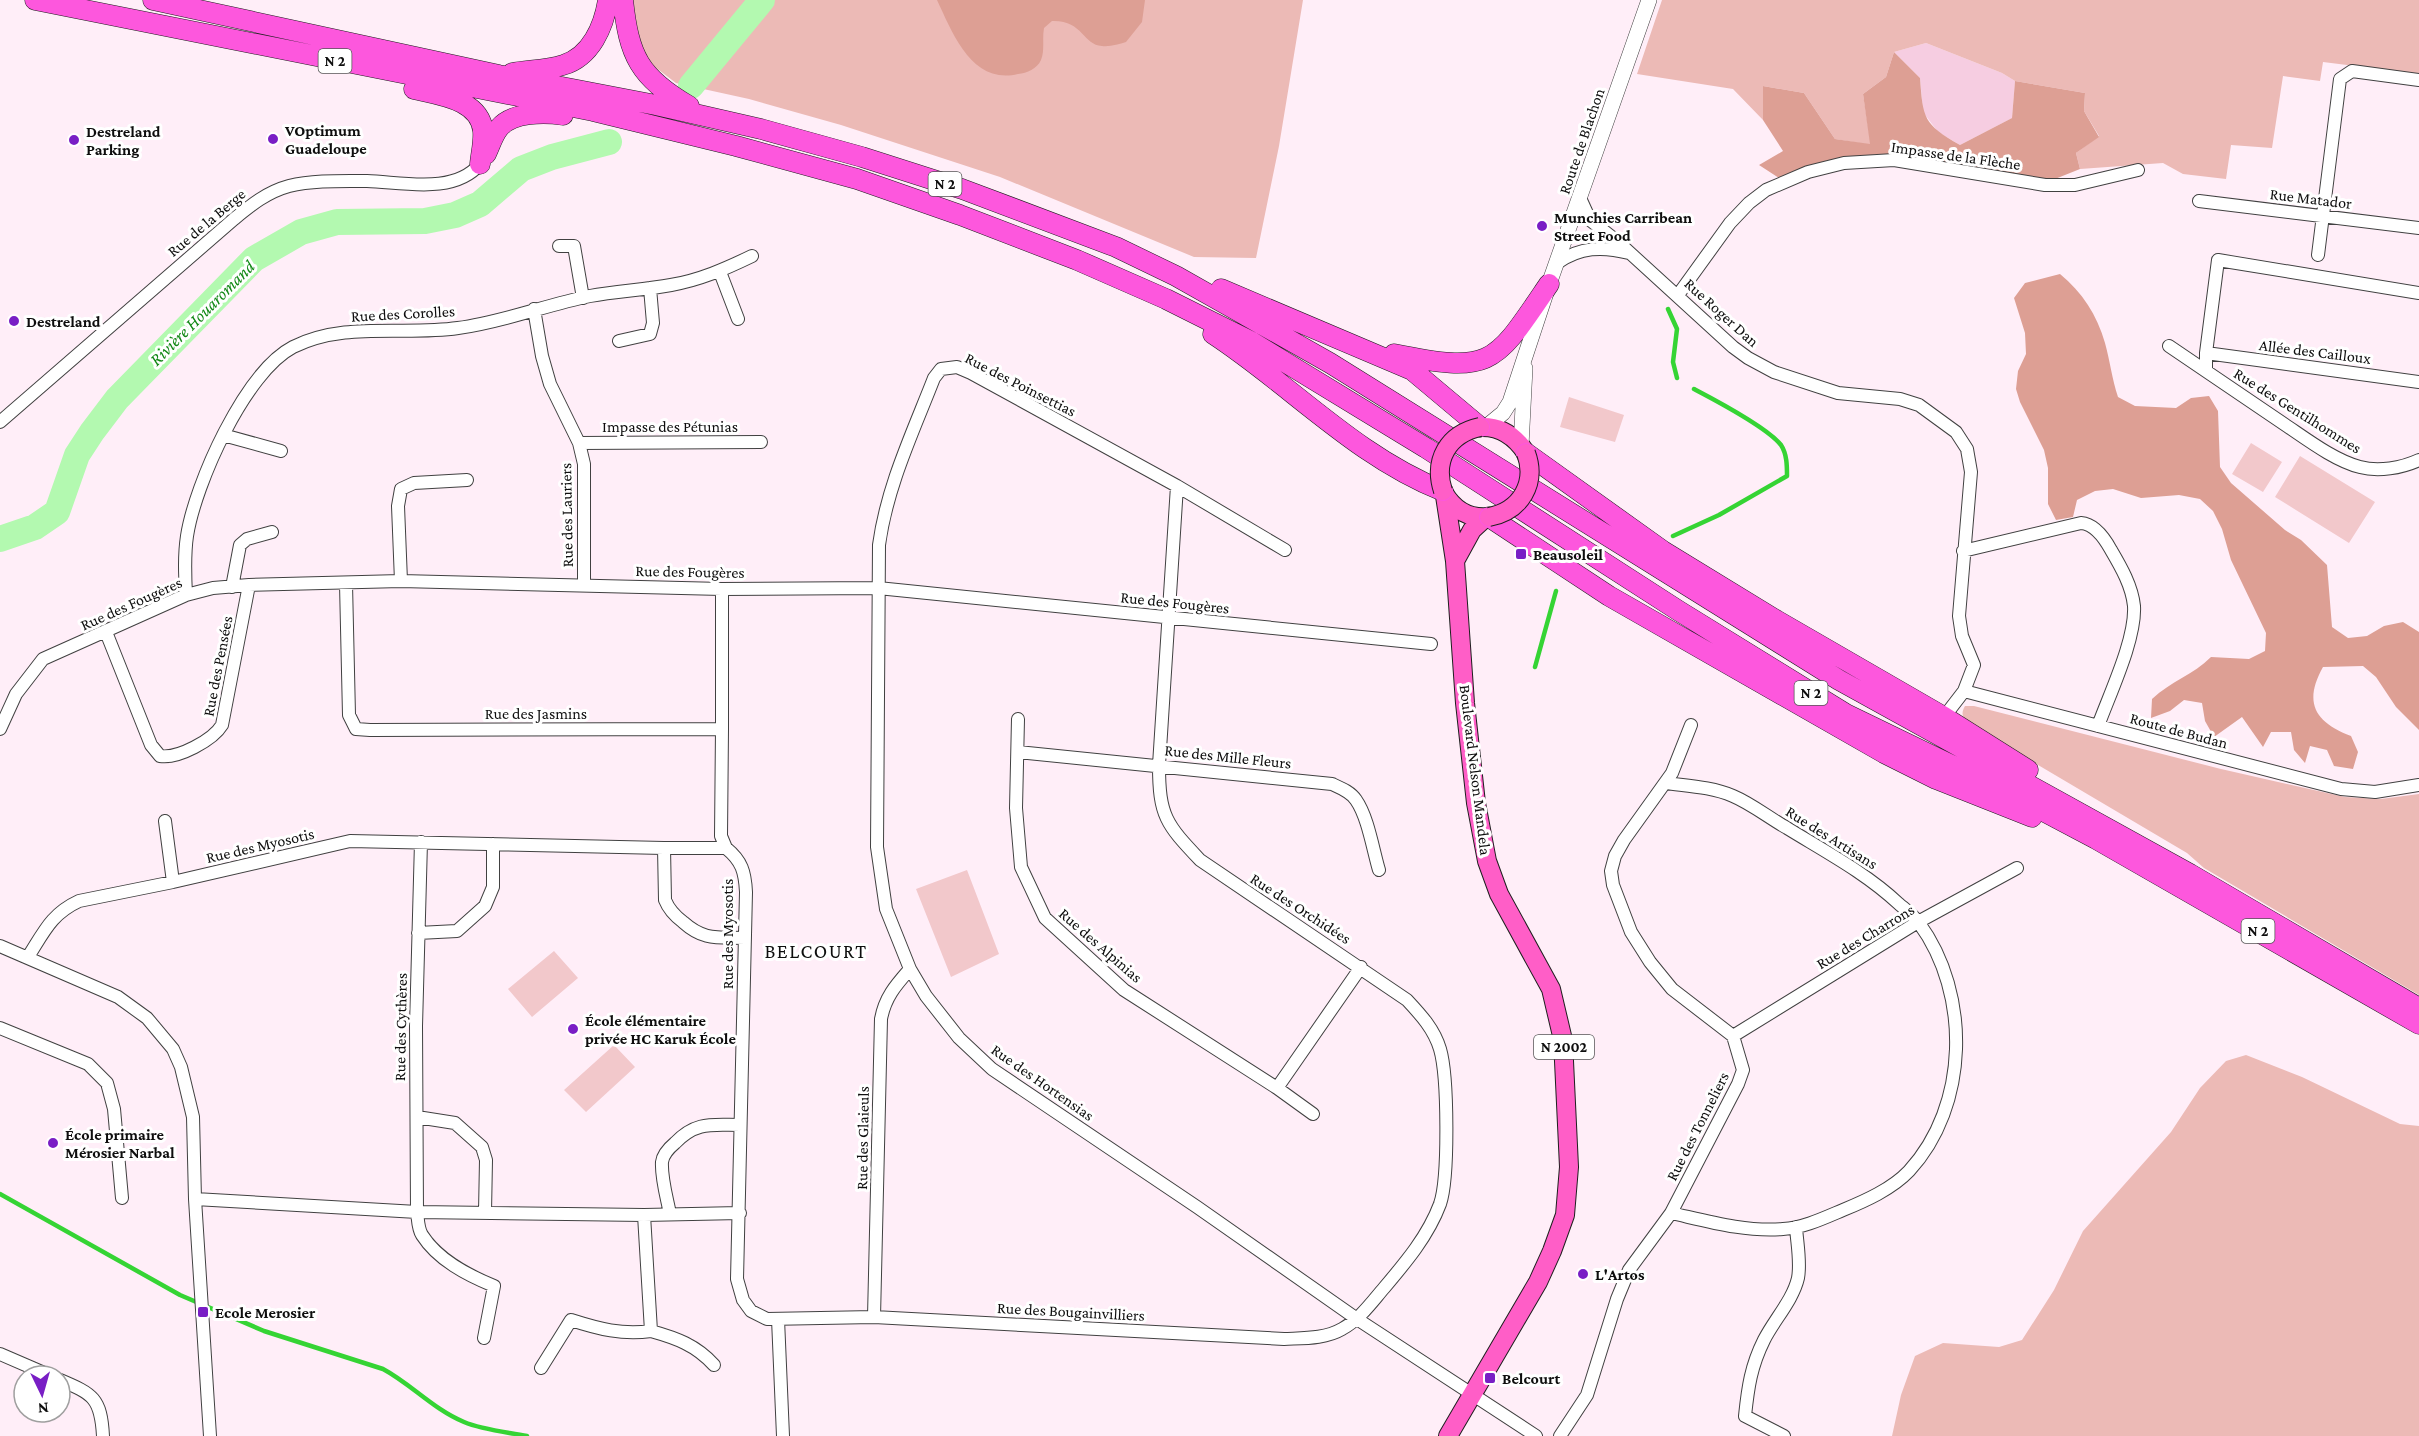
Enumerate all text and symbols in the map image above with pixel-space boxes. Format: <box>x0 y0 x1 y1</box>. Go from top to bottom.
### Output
road number: N 2 <box>318 49 352 73</box>
street label: Route de Blachon <box>1555 86 1608 196</box>
place label: VOptimum Guadeloupe <box>284 122 367 157</box>
place label: Destreland Parking <box>86 123 161 158</box>
marker: VOptimum Guadeloupe <box>266 132 280 146</box>
marker: Destreland Parking <box>67 133 81 147</box>
street label: Impasse de la Flèche <box>1890 138 2022 174</box>
road number: N 2 <box>928 172 962 196</box>
street label: Rue de la Berge <box>164 185 249 261</box>
street label: Rue Matador <box>2269 185 2353 212</box>
place label: Munchies Carribean Street Food <box>1554 209 1692 244</box>
marker: Munchies Carribean Street Food <box>1535 219 1549 233</box>
water label: Rivière Houaromand <box>145 256 259 370</box>
street label: Rue Roger Dan <box>1680 275 1763 351</box>
street label: Rue des Corolles <box>351 302 456 325</box>
place label: Destreland <box>26 313 101 330</box>
marker: Destreland <box>7 314 21 328</box>
street label: Allée des Cailloux <box>2258 336 2372 367</box>
street label: Rue des Poinsettias <box>963 349 1079 420</box>
street label: Rue des Gentilhommes <box>2231 364 2365 457</box>
street label: Impasse des Pétunias <box>602 418 738 436</box>
street label: Rue des Lauriers <box>557 463 576 567</box>
place label: Beausoleil <box>1533 546 1603 563</box>
marker: Beausoleil <box>1514 547 1528 561</box>
street label: Rue des Fougères <box>635 562 745 582</box>
street label: Rue des Fougères <box>78 573 185 634</box>
street label: Rue des Fougères <box>1120 588 1230 618</box>
street label: Rue des Pensées <box>199 614 236 718</box>
road number: N 2 <box>1794 681 1828 705</box>
street label: Boulevard Nelson Mandela <box>1457 684 1494 857</box>
street label: Rue des Jasmins <box>485 705 587 723</box>
street label: Route de Budan <box>2128 709 2230 752</box>
street label: Rue des Mille Fleurs <box>1164 741 1292 772</box>
street label: Rue des Artisans <box>1783 802 1881 872</box>
street label: Rue des Myosotis <box>204 825 316 867</box>
street label: Rue des Orchidées <box>1247 870 1354 947</box>
street label: Rue des Myosotis <box>719 879 737 989</box>
street label: Rue des Charrons <box>1813 901 1917 972</box>
street label: Rue des Alpinias <box>1055 905 1146 987</box>
road number: N 2 <box>2242 919 2274 943</box>
district label: BELCOURT <box>764 940 868 962</box>
street label: Rue des Cythères <box>391 973 411 1081</box>
place label: École élémentaire privée HC Karuk École <box>585 1012 736 1047</box>
marker: École élémentaire privée HC Karuk École <box>566 1022 580 1036</box>
road number: N 2002 <box>1534 1035 1594 1059</box>
street label: Rue des Hortensias <box>988 1041 1097 1124</box>
street label: Rue des Tonneliers <box>1663 1069 1732 1183</box>
street label: Rue des Glaieuls <box>853 1086 872 1190</box>
place label: École primaire Mérosier Narbal <box>65 1126 175 1161</box>
marker: École primaire Mérosier Narbal <box>46 1136 60 1150</box>
place label: L'Artos <box>1595 1266 1645 1283</box>
marker: L'Artos <box>1576 1267 1590 1281</box>
street label: Rue des Bougainvilliers <box>997 1299 1145 1325</box>
place label: Ecole Merosier <box>215 1304 316 1321</box>
marker: Ecole Merosier <box>196 1305 210 1319</box>
north arrow <box>12 1364 72 1424</box>
place label: Belcourt <box>1502 1370 1560 1387</box>
marker: Belcourt <box>1483 1371 1497 1385</box>
text: N <box>37 1400 49 1417</box>

